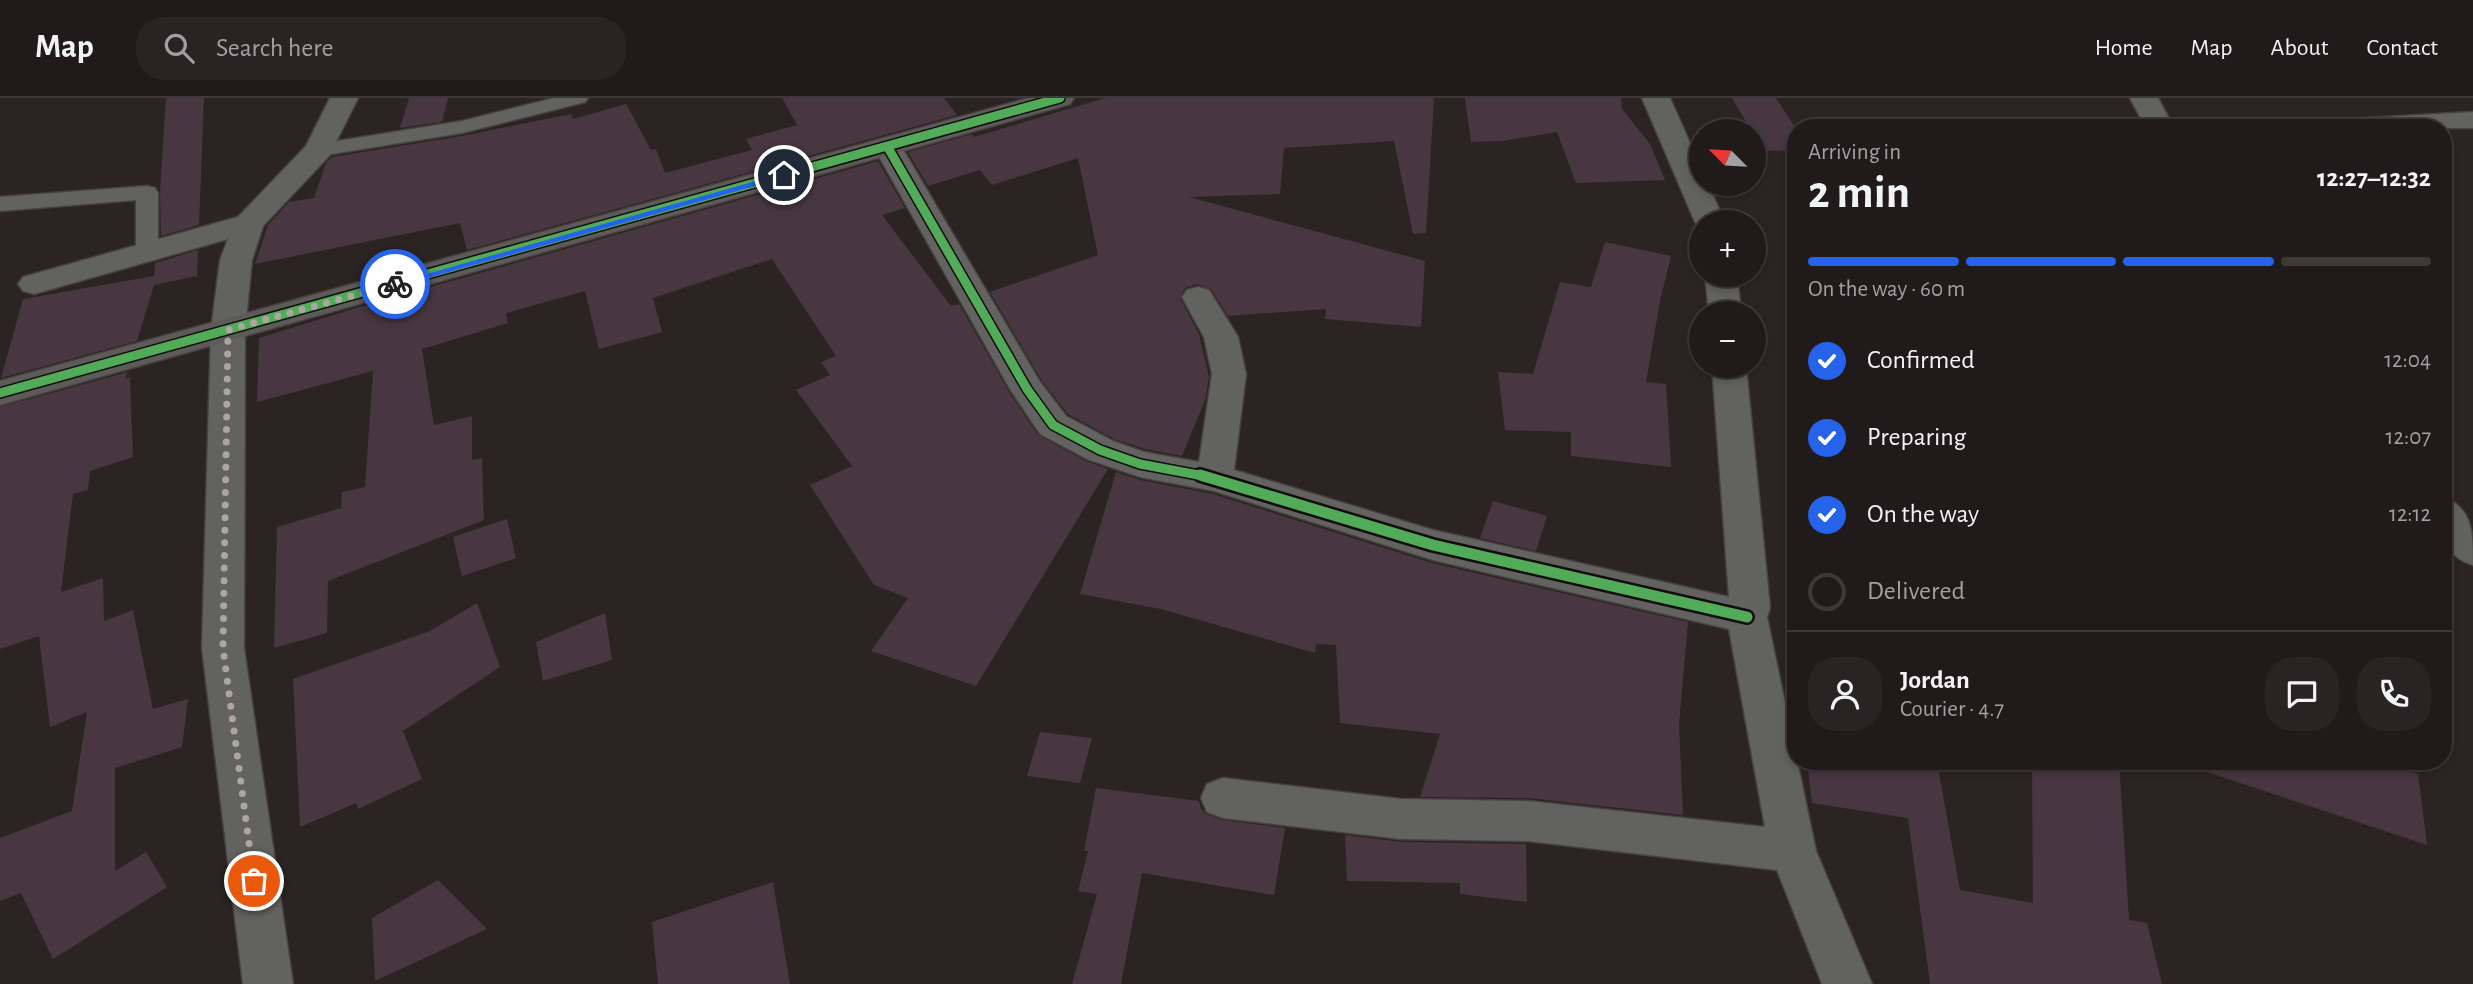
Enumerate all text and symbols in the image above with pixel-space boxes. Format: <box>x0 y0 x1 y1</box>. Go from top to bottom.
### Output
search box <box>136 17 626 80</box>
icon: search <box>160 29 198 67</box>
text: Map <box>35 31 94 64</box>
text: Search here <box>216 35 334 61</box>
text: Home <box>2095 36 2153 60</box>
text: Map <box>2191 36 2233 60</box>
text: About <box>2271 36 2328 60</box>
text: Contact <box>2366 36 2438 60</box>
north arrow <box>1689 119 1766 196</box>
map controls <box>1689 119 1766 378</box>
text: Arriving in <box>1808 141 1901 164</box>
pin <box>754 145 814 205</box>
icon: home <box>765 156 803 194</box>
text: 12:27–12:32 <box>2317 165 2431 191</box>
text: 2 min <box>1808 170 1910 216</box>
button: + <box>1689 210 1766 287</box>
courier <box>360 249 430 319</box>
icon: bike <box>376 265 414 303</box>
text: On the way · 60 m <box>1808 278 1965 301</box>
button: − <box>1689 301 1766 378</box>
icon: check <box>1808 342 1846 380</box>
text: Confirmed <box>1867 347 1975 373</box>
text: 12:04 <box>2384 349 2431 372</box>
icon: check <box>1808 419 1846 457</box>
text: Preparing <box>1867 424 1966 450</box>
text: 12:07 <box>2386 426 2431 449</box>
icon: check <box>1808 496 1846 534</box>
text: On the way <box>1867 501 1979 527</box>
text: 12:12 <box>2389 503 2431 526</box>
text: Delivered <box>1867 578 1965 604</box>
button: person <box>1808 657 1882 731</box>
button: chat <box>2265 657 2339 731</box>
button: phone <box>2357 657 2431 731</box>
text: Jordan <box>1900 667 1970 693</box>
text: Courier · 4.7 <box>1900 698 2004 721</box>
pin <box>224 851 284 911</box>
icon: bag <box>235 862 273 900</box>

